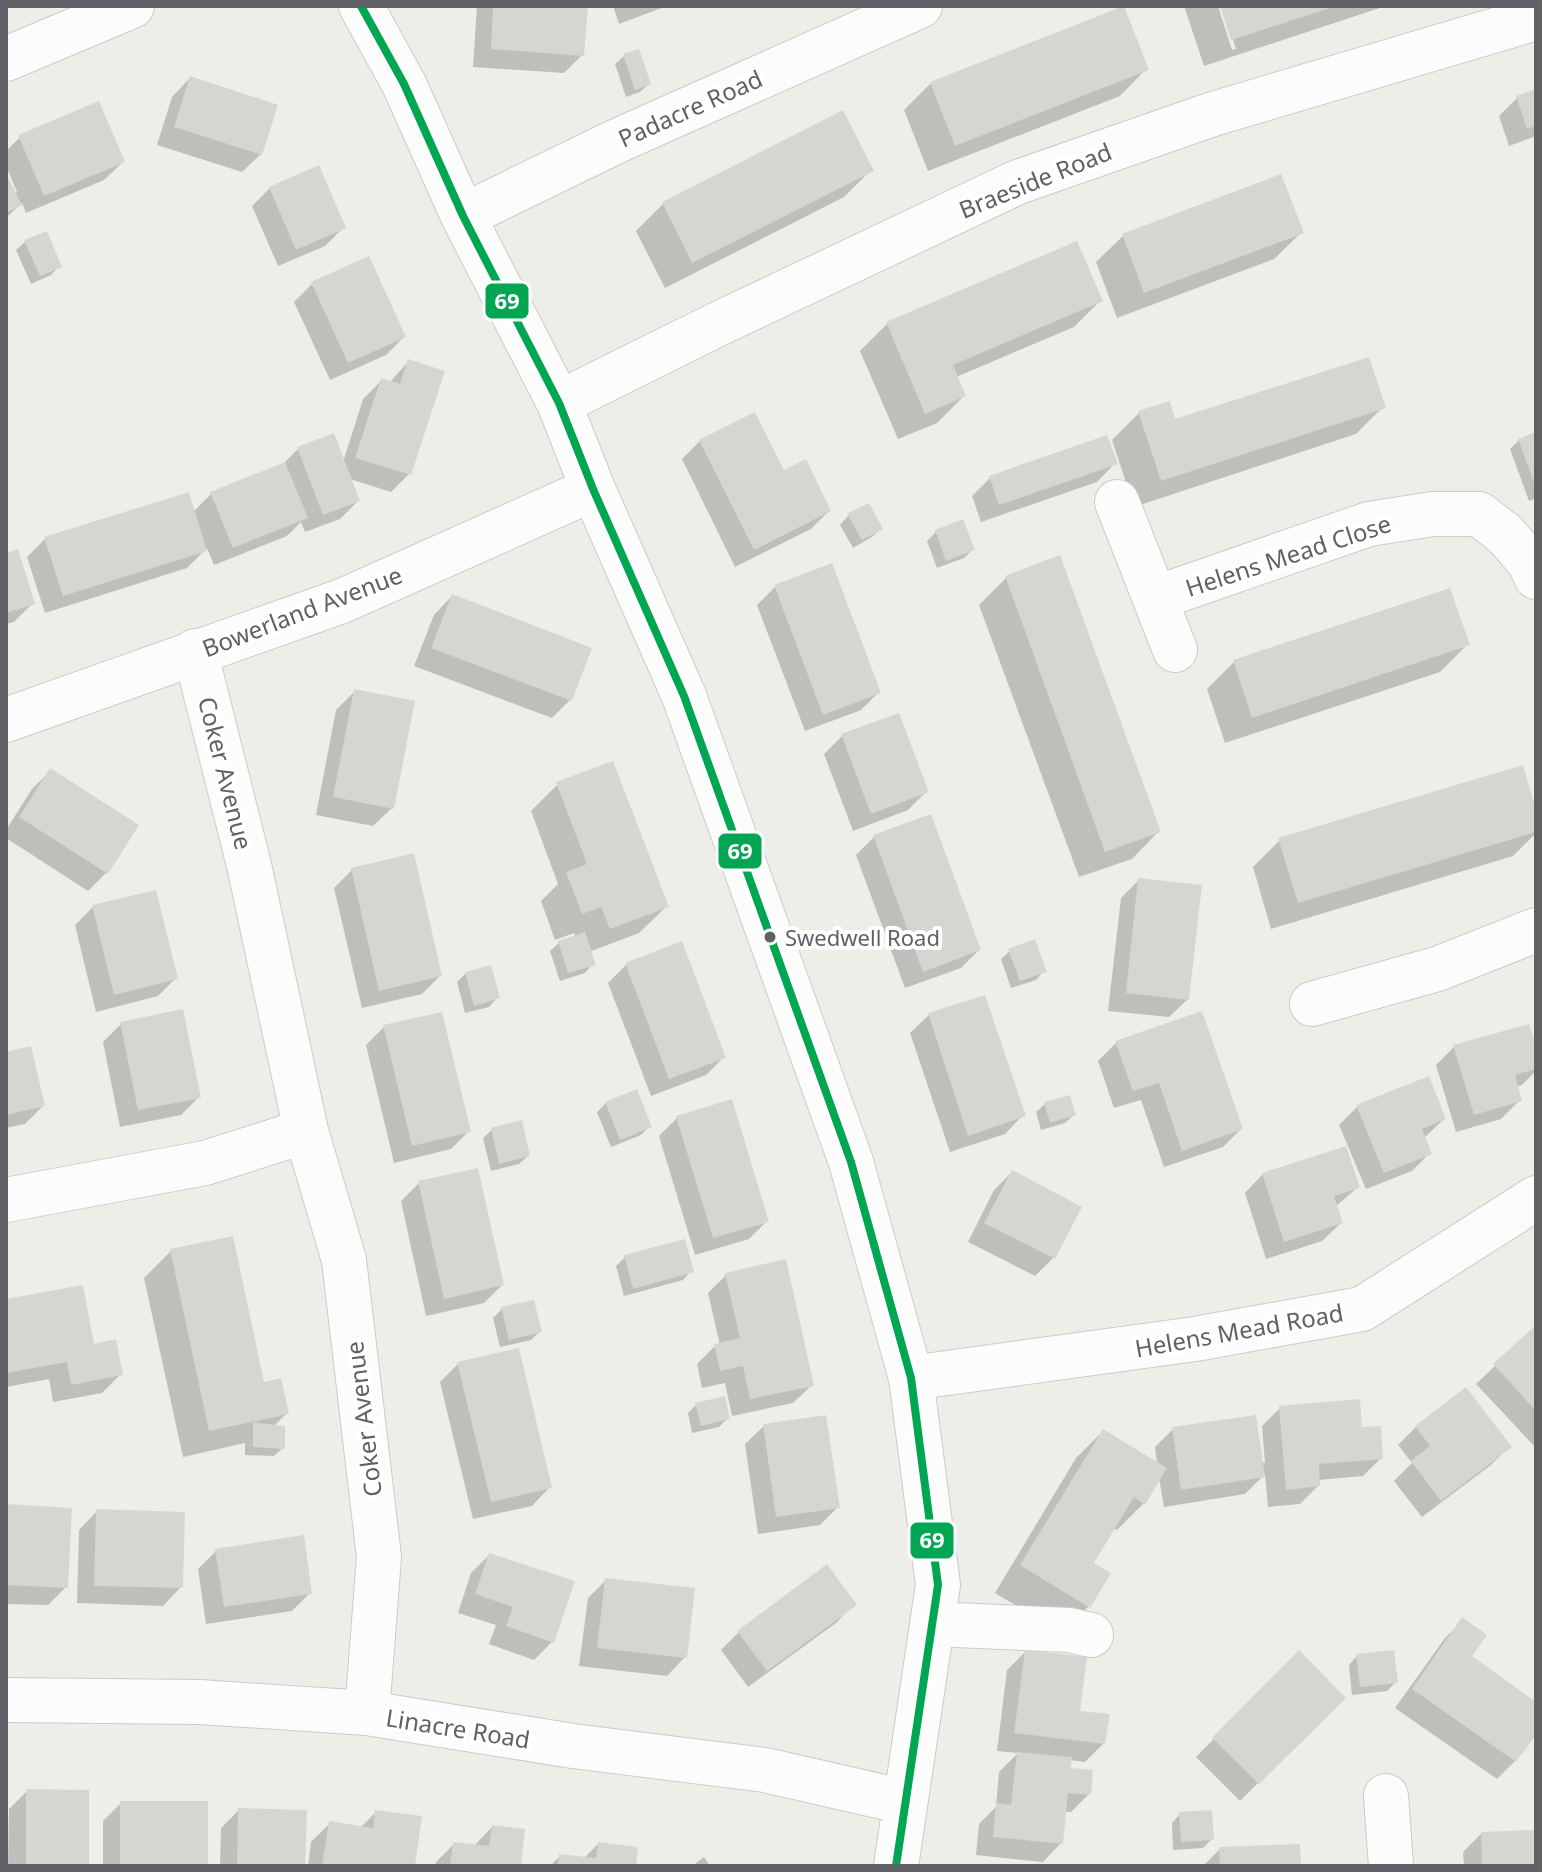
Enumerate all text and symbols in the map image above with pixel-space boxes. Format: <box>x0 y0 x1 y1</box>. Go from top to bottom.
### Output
street label: Padacre Road <box>613 61 767 155</box>
street label: Braeside Road <box>954 134 1116 226</box>
line badge: 69 <box>484 282 530 320</box>
text: 69 <box>494 285 520 315</box>
street label: Helens Mead Close <box>1181 506 1395 604</box>
street label: Bowerland Avenue <box>197 558 407 664</box>
street label: Coker Avenue <box>191 693 261 853</box>
line badge: 69 <box>717 832 763 870</box>
text: 69 <box>727 835 753 865</box>
place label: Swedwell Road <box>785 922 940 952</box>
marker: Swedwell Road <box>762 929 778 945</box>
street label: Helens Mead Road <box>1132 1295 1346 1365</box>
street label: Coker Avenue <box>337 1339 389 1499</box>
line badge: 69 <box>909 1521 955 1560</box>
text: 69 <box>919 1524 945 1554</box>
street label: Linacre Road <box>384 1700 532 1756</box>

